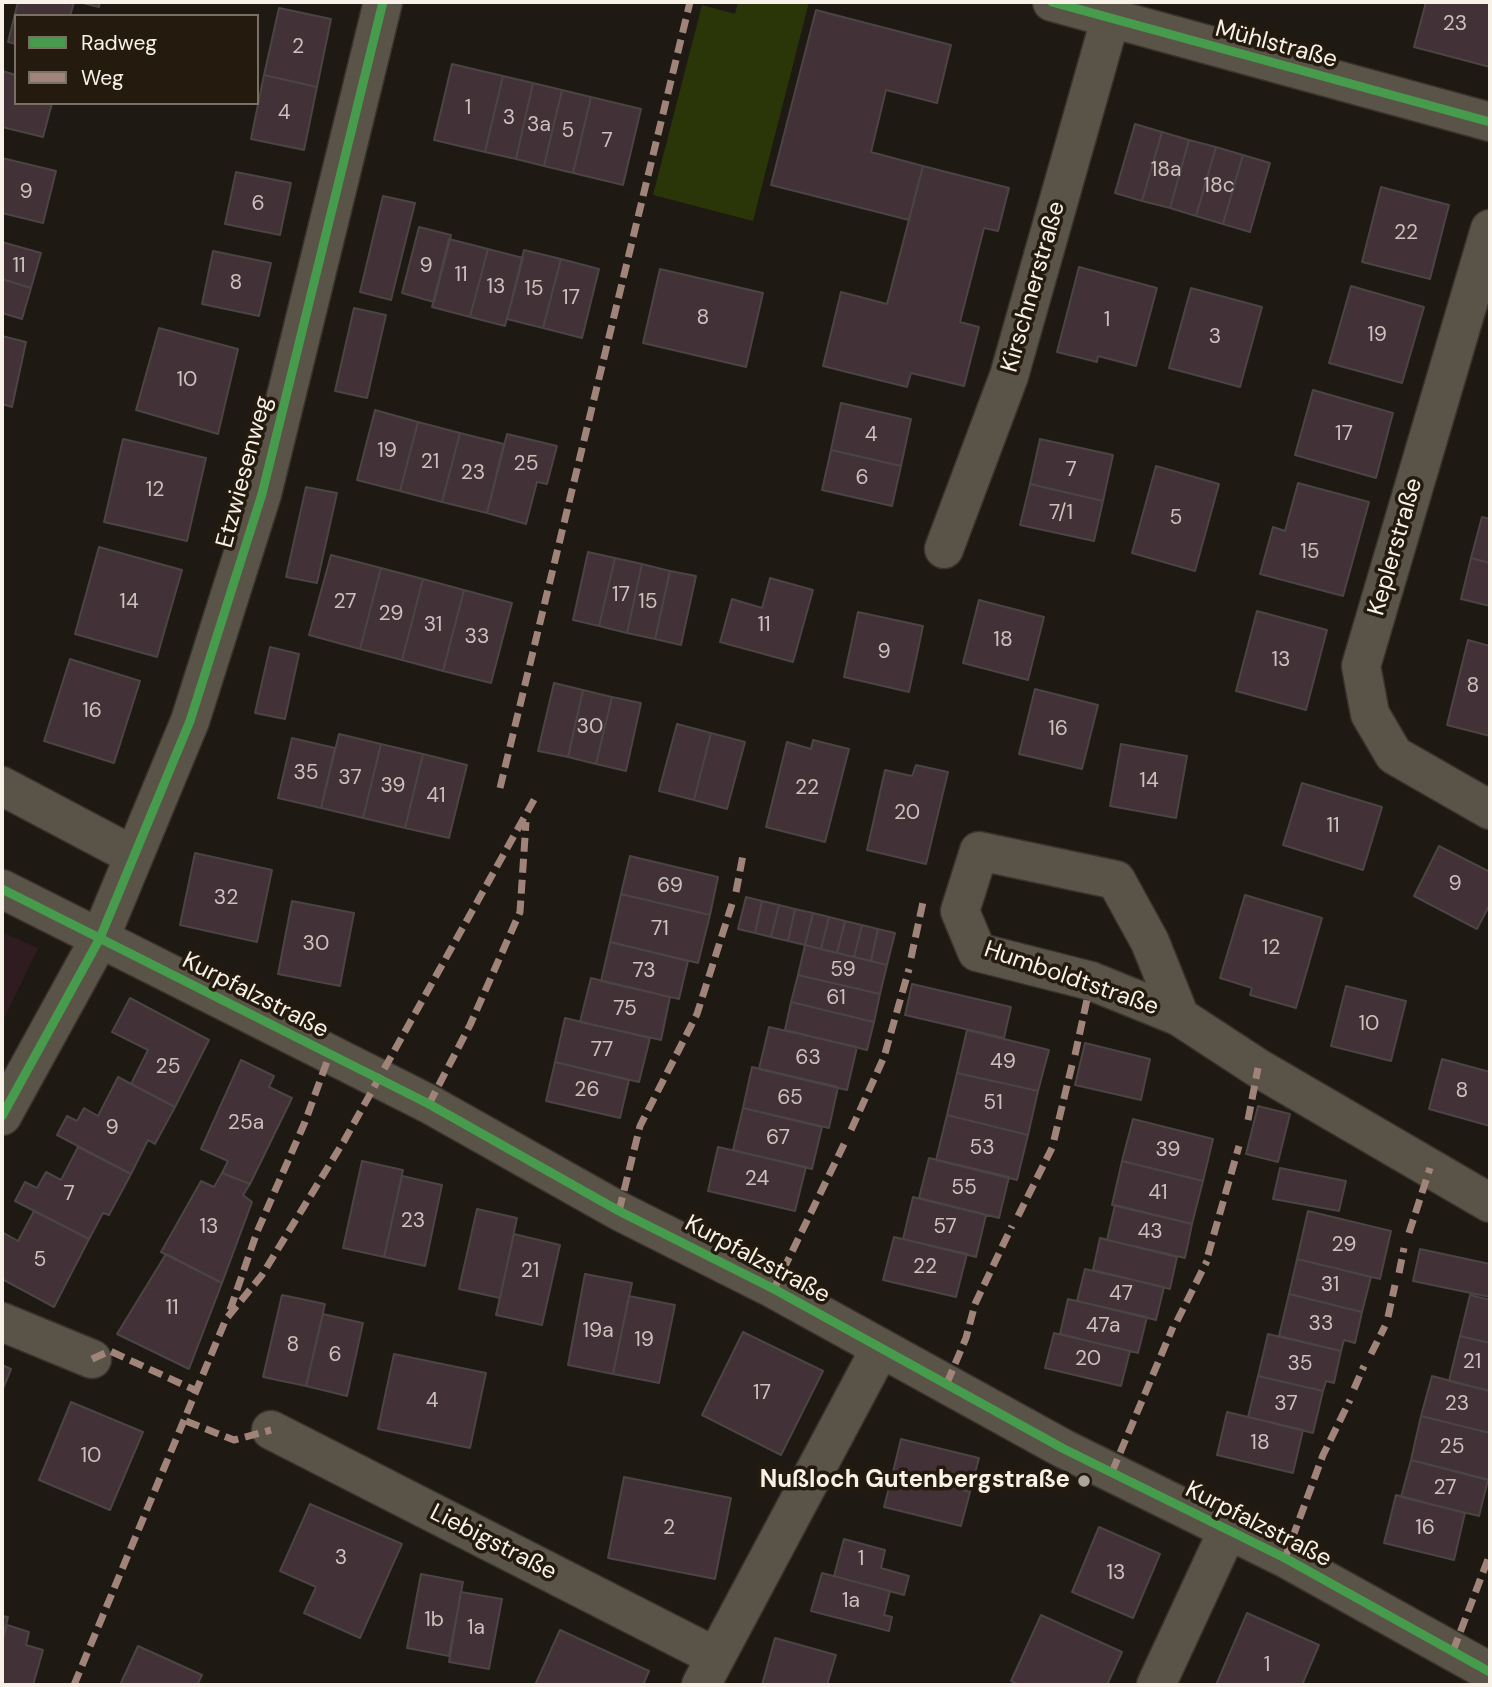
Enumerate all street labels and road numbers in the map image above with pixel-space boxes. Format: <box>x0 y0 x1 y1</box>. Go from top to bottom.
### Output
street label: Mühlstraße <box>1212 15 1340 75</box>
street label: Kirschnerstraße <box>996 198 1072 376</box>
street label: Etzwiesenweg <box>211 393 279 551</box>
street label: Keplerstraße <box>1363 475 1429 619</box>
street label: Humboldtstraße <box>980 936 1162 1022</box>
street label: Kurpfalzstraße <box>177 947 333 1045</box>
street label: Kurpfalzstraße <box>679 1210 835 1310</box>
street label: Kurpfalzstraße <box>1180 1476 1336 1574</box>
street label: Liebigstraße <box>425 1499 561 1587</box>

